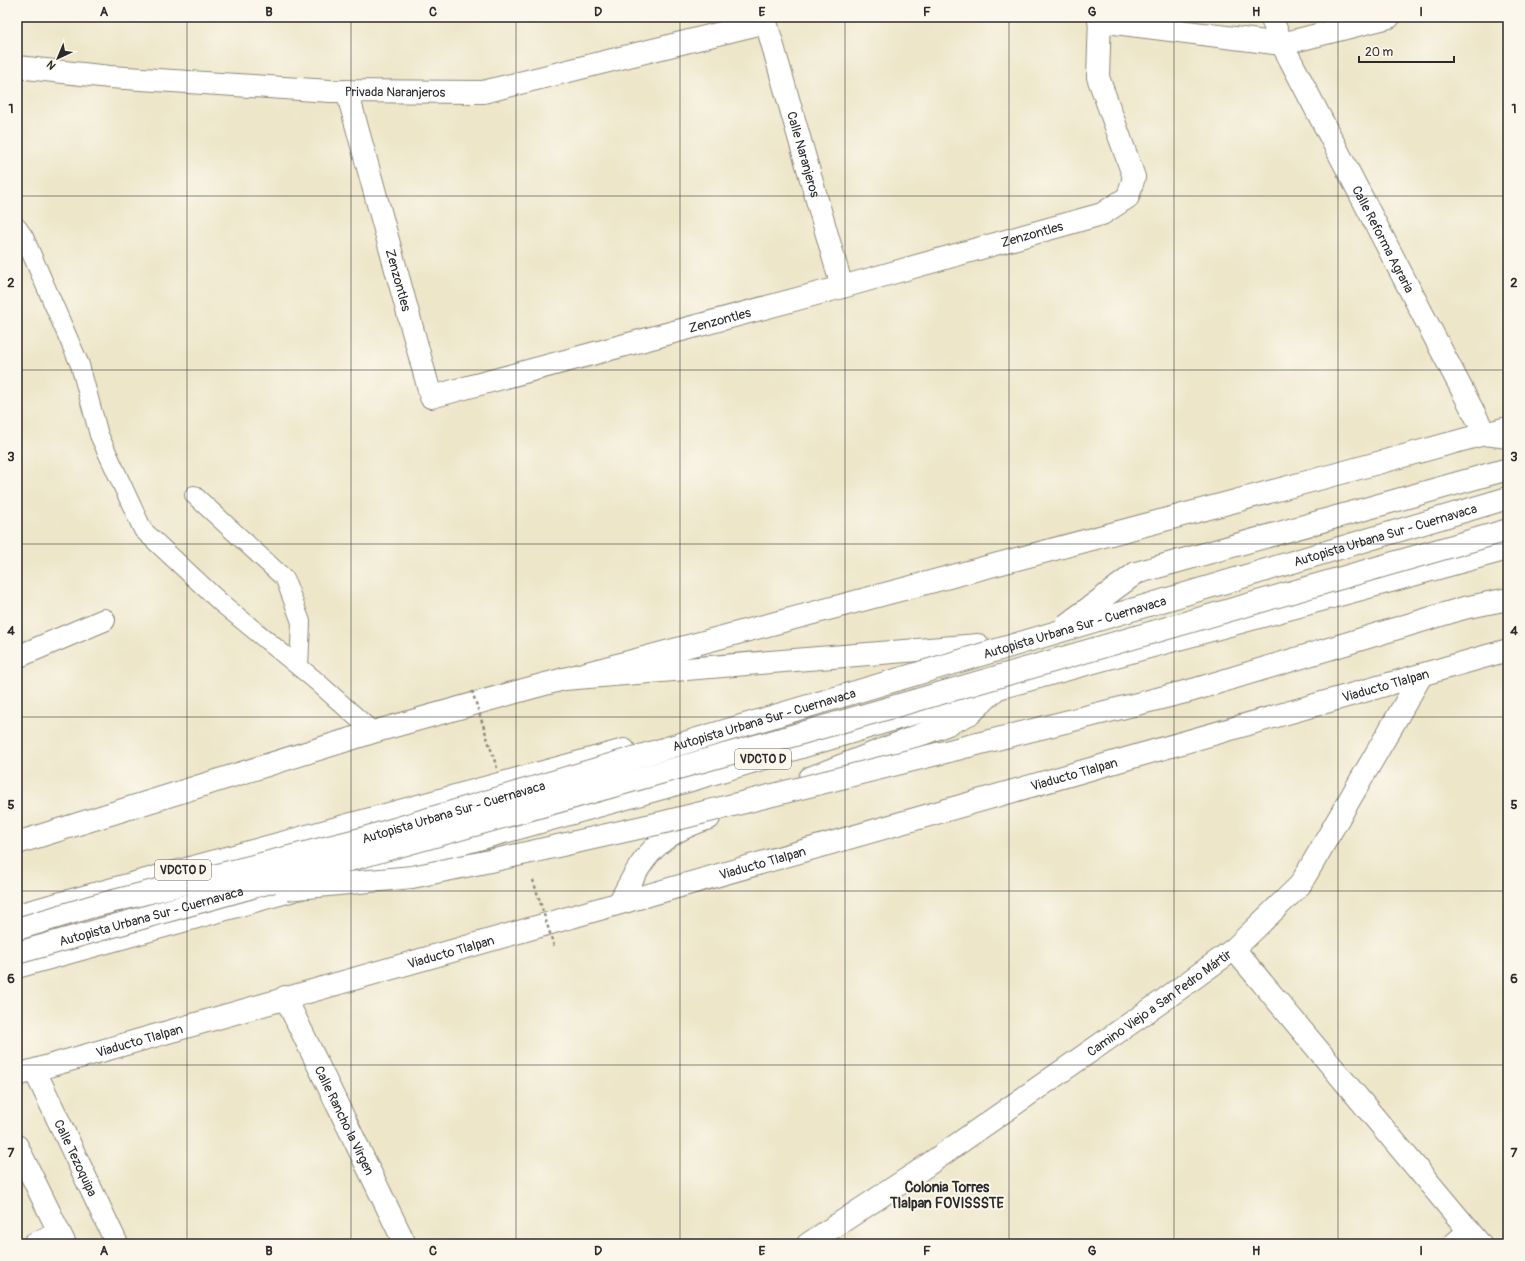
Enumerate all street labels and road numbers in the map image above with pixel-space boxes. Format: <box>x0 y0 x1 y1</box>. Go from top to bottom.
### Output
street label: Privada Naranjeros <box>345 84 446 101</box>
street label: Calle Naranjeros <box>783 110 823 199</box>
street label: Calle Reforma Agraria <box>1348 183 1417 296</box>
street label: Zenzontles <box>999 218 1065 251</box>
street label: Zenzontles <box>382 247 414 313</box>
street label: Zenzontles <box>687 305 753 337</box>
street label: Autopista Urbana Sur - Cuernavaca <box>1292 501 1479 570</box>
street label: Autopista Urbana Sur - Cuernavaca <box>981 593 1168 663</box>
street label: Viaducto Tlalpan <box>1341 666 1431 706</box>
street label: Autopista Urbana Sur - Cuernavaca <box>671 685 858 755</box>
road number: VDCTO D <box>735 749 791 769</box>
street label: Viaducto Tlalpan <box>1029 755 1119 795</box>
street label: Autopista Urbana Sur - Cuernavaca <box>360 778 547 847</box>
street label: Viaducto Tlalpan <box>717 844 808 883</box>
road number: VDCTO D <box>155 860 211 880</box>
street label: Autopista Urbana Sur - Cuernavaca <box>57 884 245 950</box>
street label: Viaducto Tlalpan <box>406 932 496 972</box>
street label: Camino Viejo a San Pedro Mártir <box>1084 946 1235 1060</box>
street label: Viaducto Tlalpan <box>94 1021 185 1061</box>
street label: Calle Rancho la Virgen <box>311 1063 377 1178</box>
street label: Calle Tezoquipa <box>50 1117 100 1199</box>

